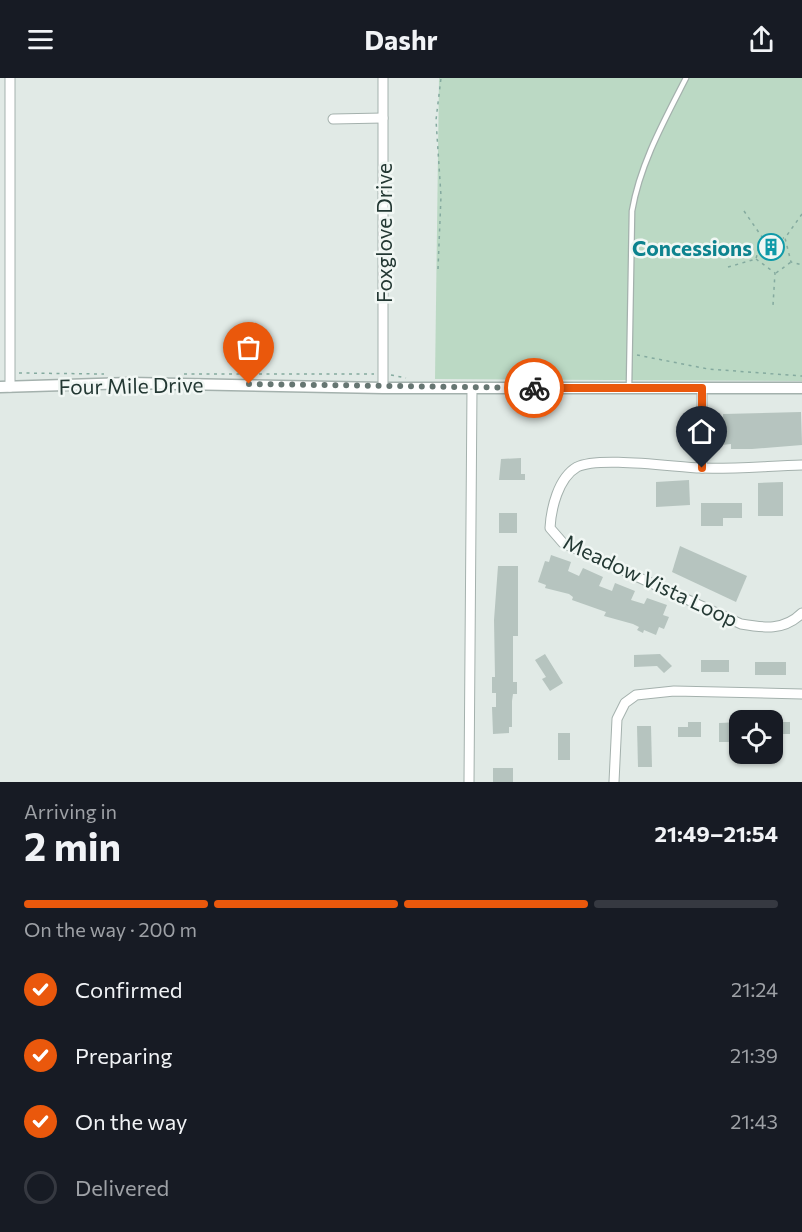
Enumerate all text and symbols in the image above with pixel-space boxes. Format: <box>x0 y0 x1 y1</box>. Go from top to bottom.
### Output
icon: menu <box>24 23 57 56</box>
text: Dashr <box>364 23 438 56</box>
icon: share <box>745 23 778 56</box>
street label: Foxglove Drive <box>371 163 396 303</box>
building icon: Concessions <box>756 232 786 262</box>
place label: Concessions <box>632 235 752 260</box>
pin <box>223 322 274 384</box>
icon: bag <box>232 331 265 364</box>
courier <box>504 358 564 418</box>
street label: Four Mile Drive <box>58 371 204 399</box>
icon: bike <box>518 372 551 405</box>
pin <box>676 406 727 468</box>
icon: home <box>685 415 718 448</box>
street label: Meadow Vista Loop <box>560 529 742 631</box>
map controls <box>729 710 783 764</box>
button: locate <box>729 710 783 764</box>
text: Arriving in <box>24 799 117 823</box>
text: 21:49–21:54 <box>655 820 778 847</box>
text: 2 min <box>24 821 121 869</box>
text: On the way · 200 m <box>24 917 197 941</box>
icon: check <box>24 973 57 1006</box>
text: Confirmed <box>75 976 182 1003</box>
text: 21:24 <box>731 977 778 1001</box>
icon: check <box>24 1039 57 1072</box>
text: Preparing <box>75 1042 172 1069</box>
text: 21:39 <box>730 1043 778 1067</box>
icon: check <box>24 1105 57 1138</box>
text: On the way <box>75 1108 187 1135</box>
text: 21:43 <box>730 1109 778 1133</box>
text: Delivered <box>75 1174 169 1201</box>

